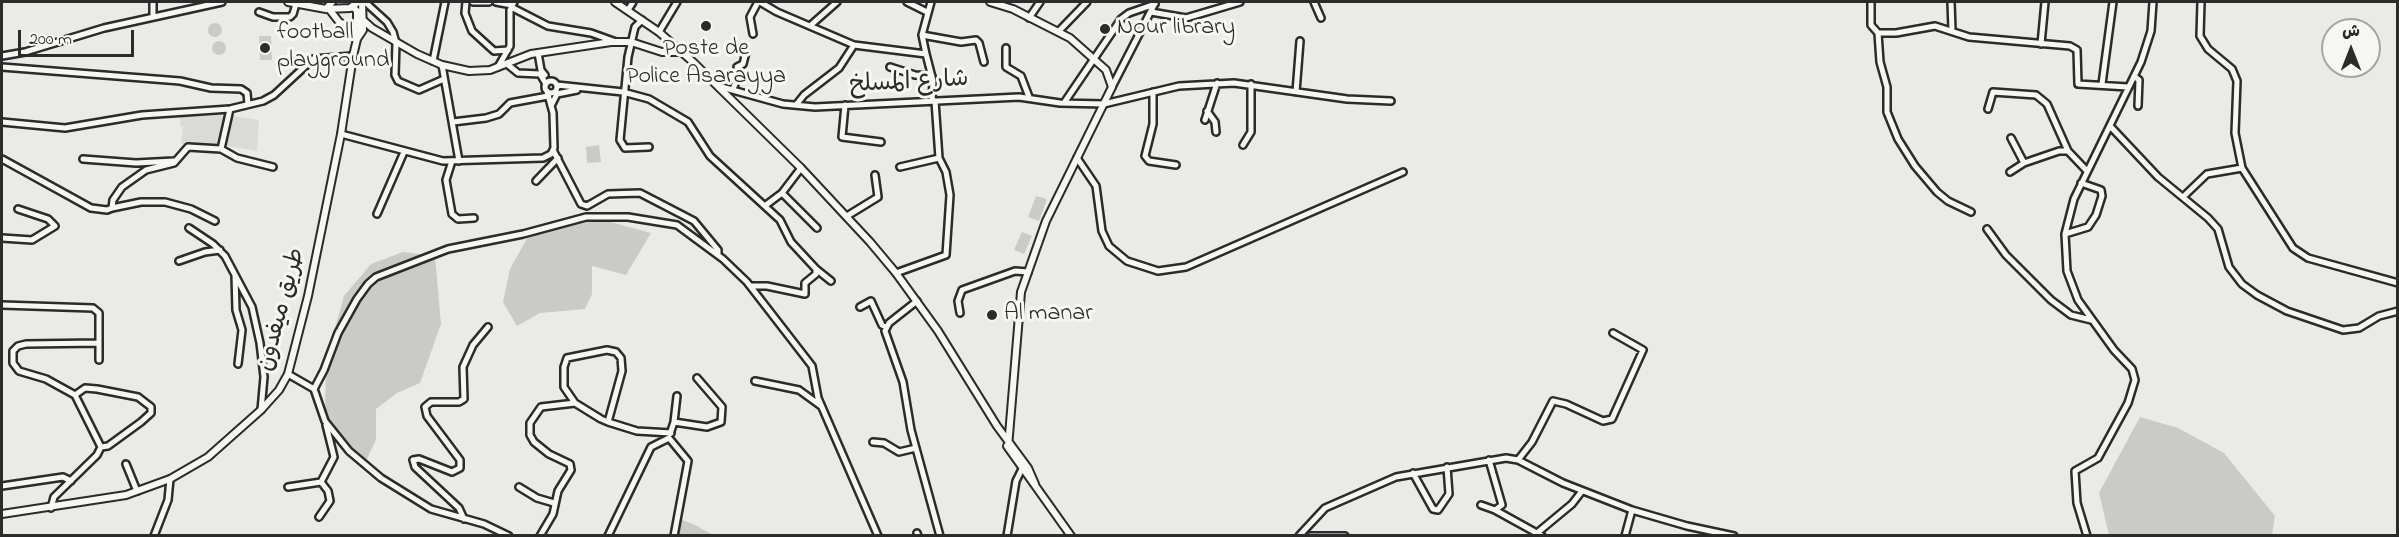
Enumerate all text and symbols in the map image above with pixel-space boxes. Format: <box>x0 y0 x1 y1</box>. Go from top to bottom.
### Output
place label: Nour library <box>1117 15 1235 43</box>
scale bar <box>21 18 136 56</box>
north arrow <box>2321 18 2381 78</box>
marker: Poste de Police Asarayya <box>699 19 713 33</box>
place label: football playground <box>277 20 389 76</box>
text: ش <box>2342 20 2360 44</box>
marker: Nour library <box>1098 22 1112 36</box>
text: 200 m <box>29 27 72 53</box>
place label: Poste de Police Asarayya <box>626 36 786 92</box>
marker: football playground <box>258 41 272 55</box>
street label: شارع المسلخ <box>849 66 969 102</box>
street label: طريق ميفدون <box>253 245 313 375</box>
place label: Al manar <box>1004 301 1093 329</box>
marker: Al manar <box>985 308 999 322</box>

